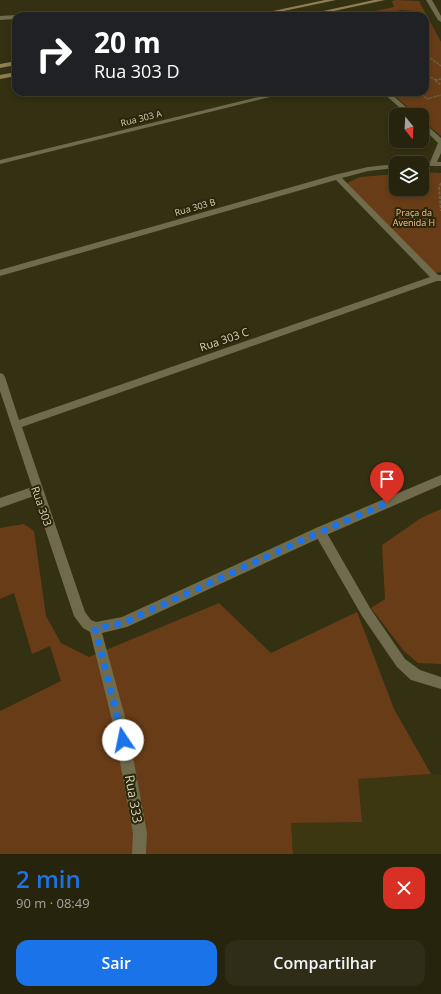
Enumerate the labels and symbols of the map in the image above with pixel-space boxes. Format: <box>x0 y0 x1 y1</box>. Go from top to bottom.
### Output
street label: Rua 303 A <box>119 107 163 129</box>
north arrow <box>389 108 429 148</box>
street label: Rua 303 B <box>173 195 217 219</box>
park label: Praça da Avenida H <box>393 206 435 229</box>
street label: Rua 303 C <box>197 324 251 354</box>
pin <box>370 462 404 503</box>
street label: Rua 303 <box>28 484 56 528</box>
position arrow <box>102 719 144 761</box>
street label: Rua 333 <box>121 773 147 825</box>

